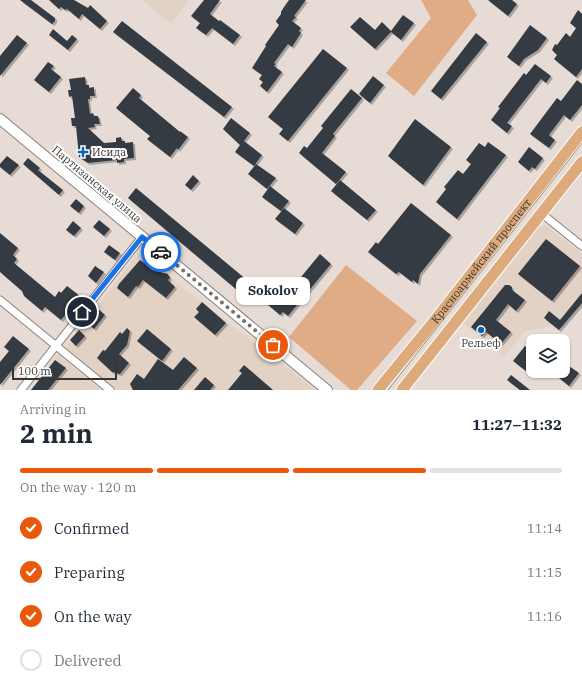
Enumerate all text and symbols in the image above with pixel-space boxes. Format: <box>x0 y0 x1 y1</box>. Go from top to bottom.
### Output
street label: Партизанская улица <box>49 142 145 226</box>
place label: Исида <box>92 145 126 159</box>
marker: Исида <box>77 146 89 158</box>
street label: Красноармейский проспект <box>428 196 534 326</box>
courier <box>141 232 181 272</box>
icon: car <box>150 241 172 263</box>
callout: Sokolov <box>236 277 310 305</box>
text: Sokolov <box>248 282 298 299</box>
pin <box>65 295 99 329</box>
icon: home <box>71 301 93 323</box>
marker: Рельеф <box>476 325 486 335</box>
pin <box>256 328 290 362</box>
icon: bag <box>262 334 284 356</box>
map controls <box>526 334 570 378</box>
button: layers <box>526 334 570 378</box>
place label: Рельеф <box>461 336 501 350</box>
scale bar <box>12 362 117 381</box>
text: 100 m <box>18 364 51 378</box>
text: Arriving in <box>20 401 86 418</box>
text: 11:27–11:32 <box>472 415 562 434</box>
text: 2 min <box>20 416 93 450</box>
text: On the way · 120 m <box>20 479 136 496</box>
icon: check <box>20 517 42 539</box>
text: Confirmed <box>54 519 129 538</box>
text: 11:14 <box>527 520 562 537</box>
icon: check <box>20 561 42 583</box>
text: Preparing <box>54 563 125 582</box>
text: 11:15 <box>527 564 562 581</box>
icon: check <box>20 605 42 627</box>
text: On the way <box>54 607 132 626</box>
text: 11:16 <box>527 608 562 625</box>
text: Delivered <box>54 651 122 670</box>

